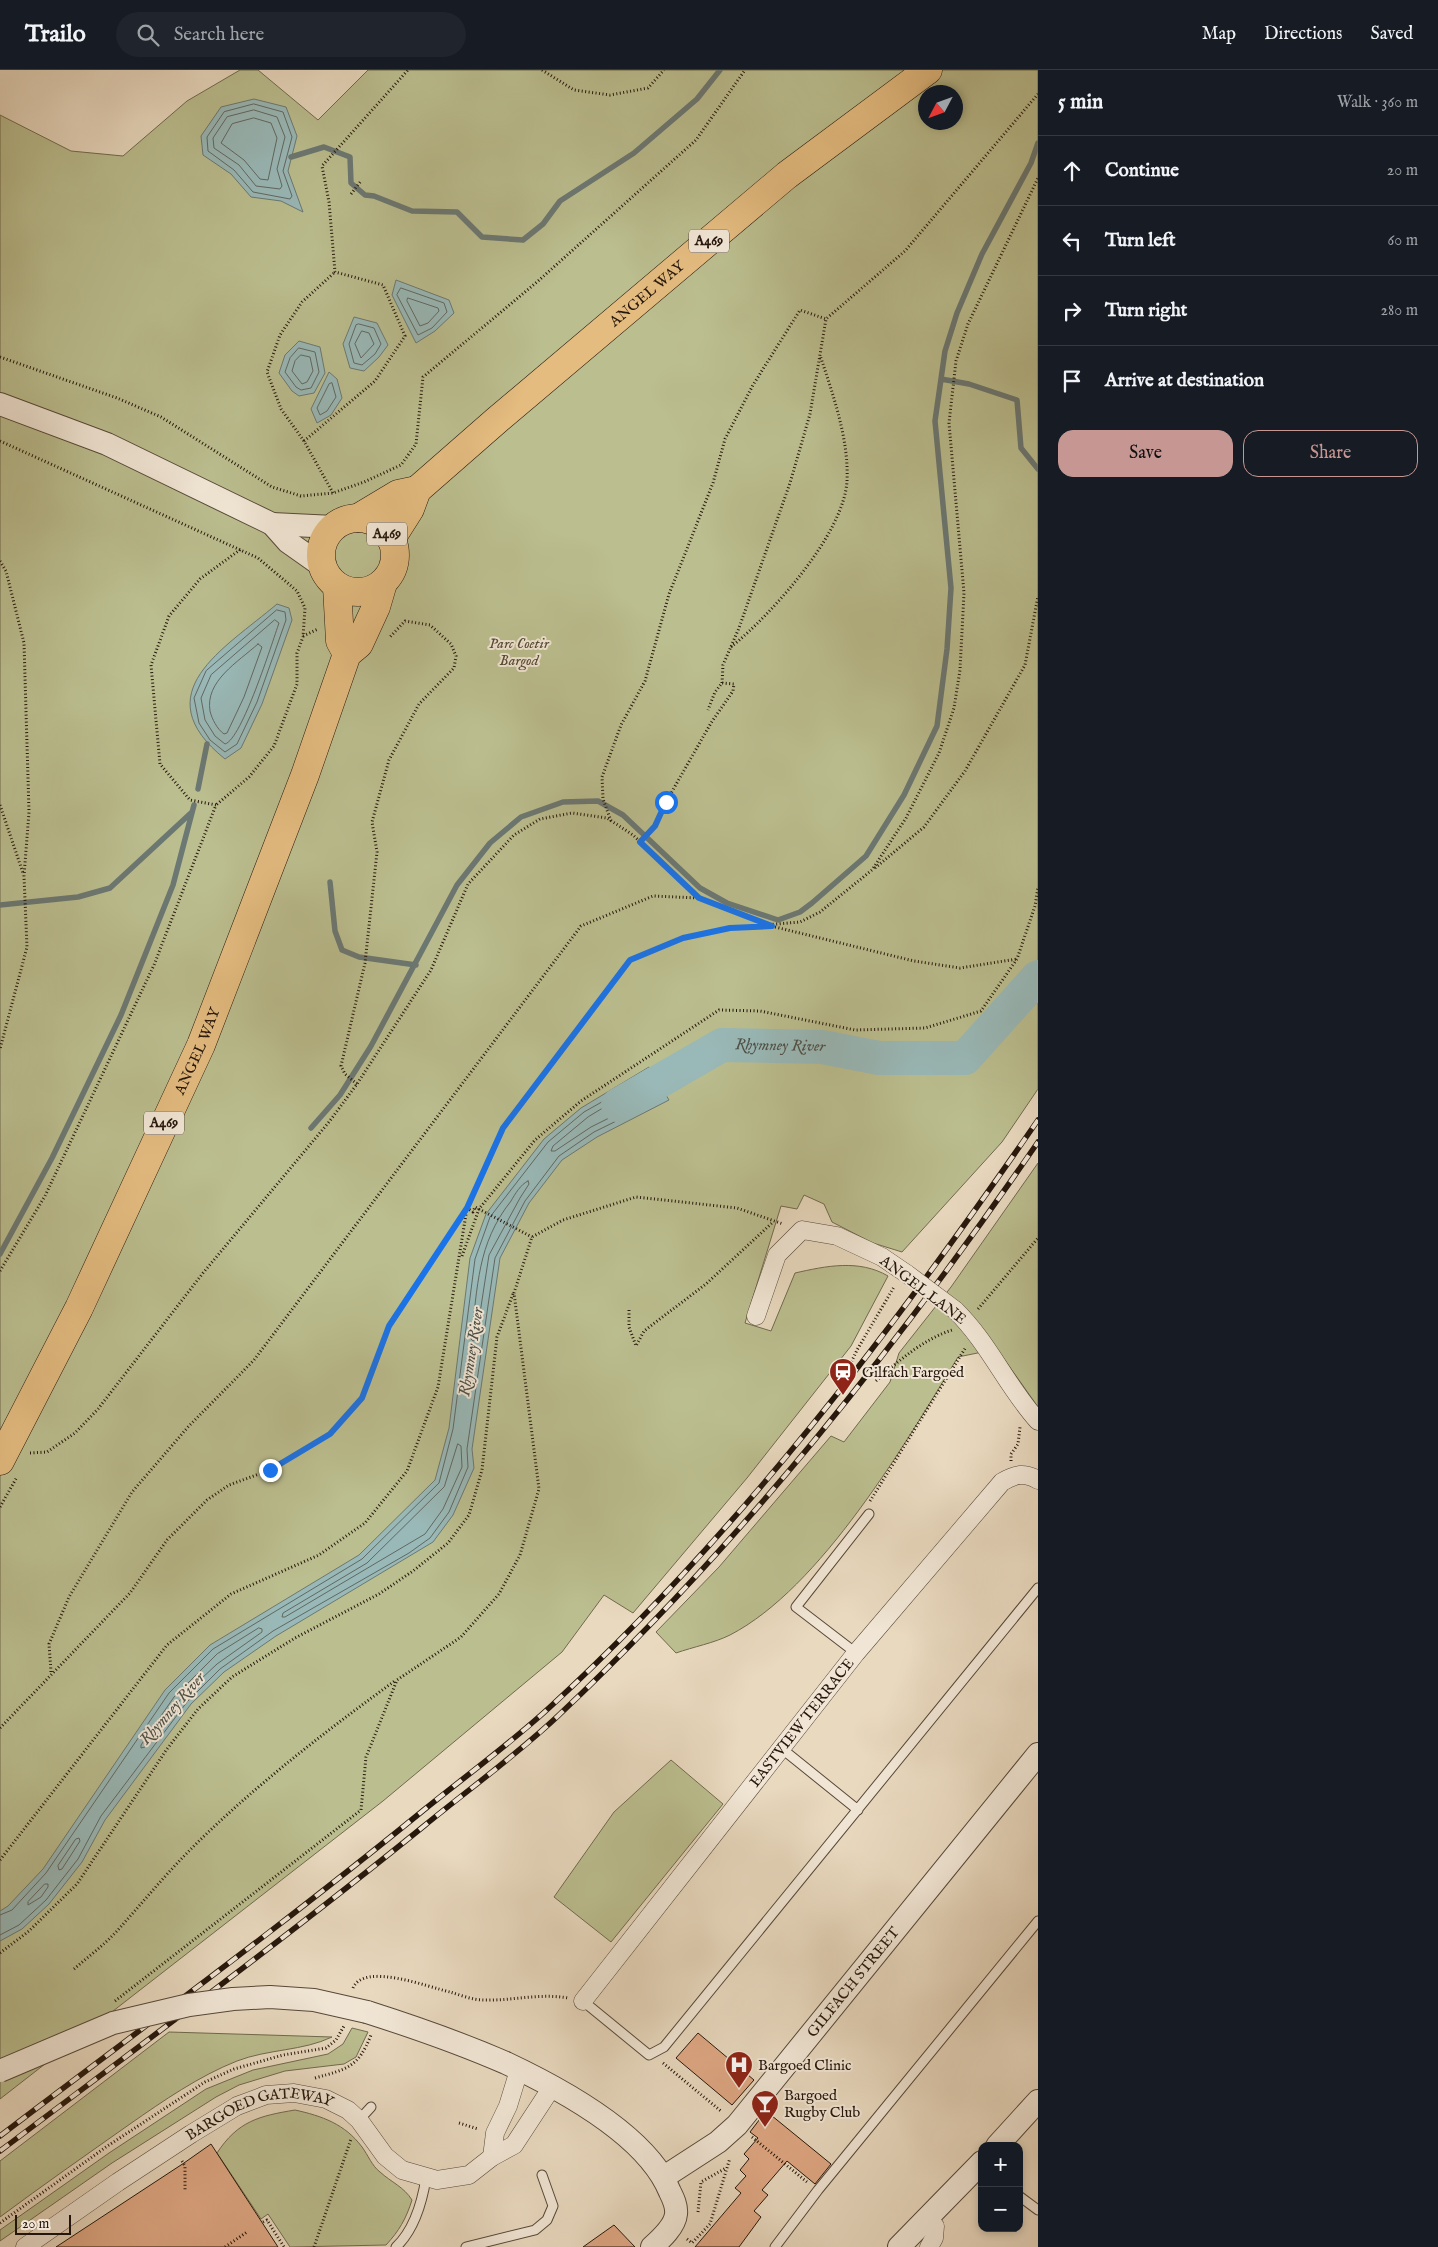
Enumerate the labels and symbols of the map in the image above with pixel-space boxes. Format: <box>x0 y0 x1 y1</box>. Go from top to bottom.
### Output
north arrow <box>918 85 963 130</box>
road number: A469 <box>689 230 729 252</box>
street label: ANGEL WAY <box>604 256 689 331</box>
road number: A469 <box>367 522 407 546</box>
park label: Parc Coetir Bargod <box>489 634 550 671</box>
route start <box>655 791 678 814</box>
street label: ANGEL WAY <box>169 1004 224 1099</box>
water label: Rhymney River <box>735 1035 828 1058</box>
road number: A469 <box>144 1112 184 1134</box>
street label: ANGEL LANE <box>875 1251 970 1329</box>
water label: Rhymney River <box>455 1305 489 1398</box>
station icon: Gilfach Fargoed <box>828 1357 858 1396</box>
place label: Gilfach Fargoed <box>862 1363 965 1382</box>
route end <box>259 1459 282 1482</box>
street label: EASTVIEW TERRACE <box>745 1654 858 1791</box>
water label: Rhymney River <box>136 1667 211 1749</box>
street label: GILFACH STREET <box>803 1923 904 2041</box>
hospital icon: Bargoed Clinic <box>724 2050 754 2089</box>
place label: Bargoed Clinic <box>758 2056 851 2075</box>
street label: BARGOED GATEWAY <box>182 2083 338 2145</box>
place label: Bargoed Rugby Club <box>784 2086 860 2122</box>
bar icon: Bargoed Rugby Club <box>750 2089 780 2128</box>
scale bar <box>15 2212 71 2235</box>

